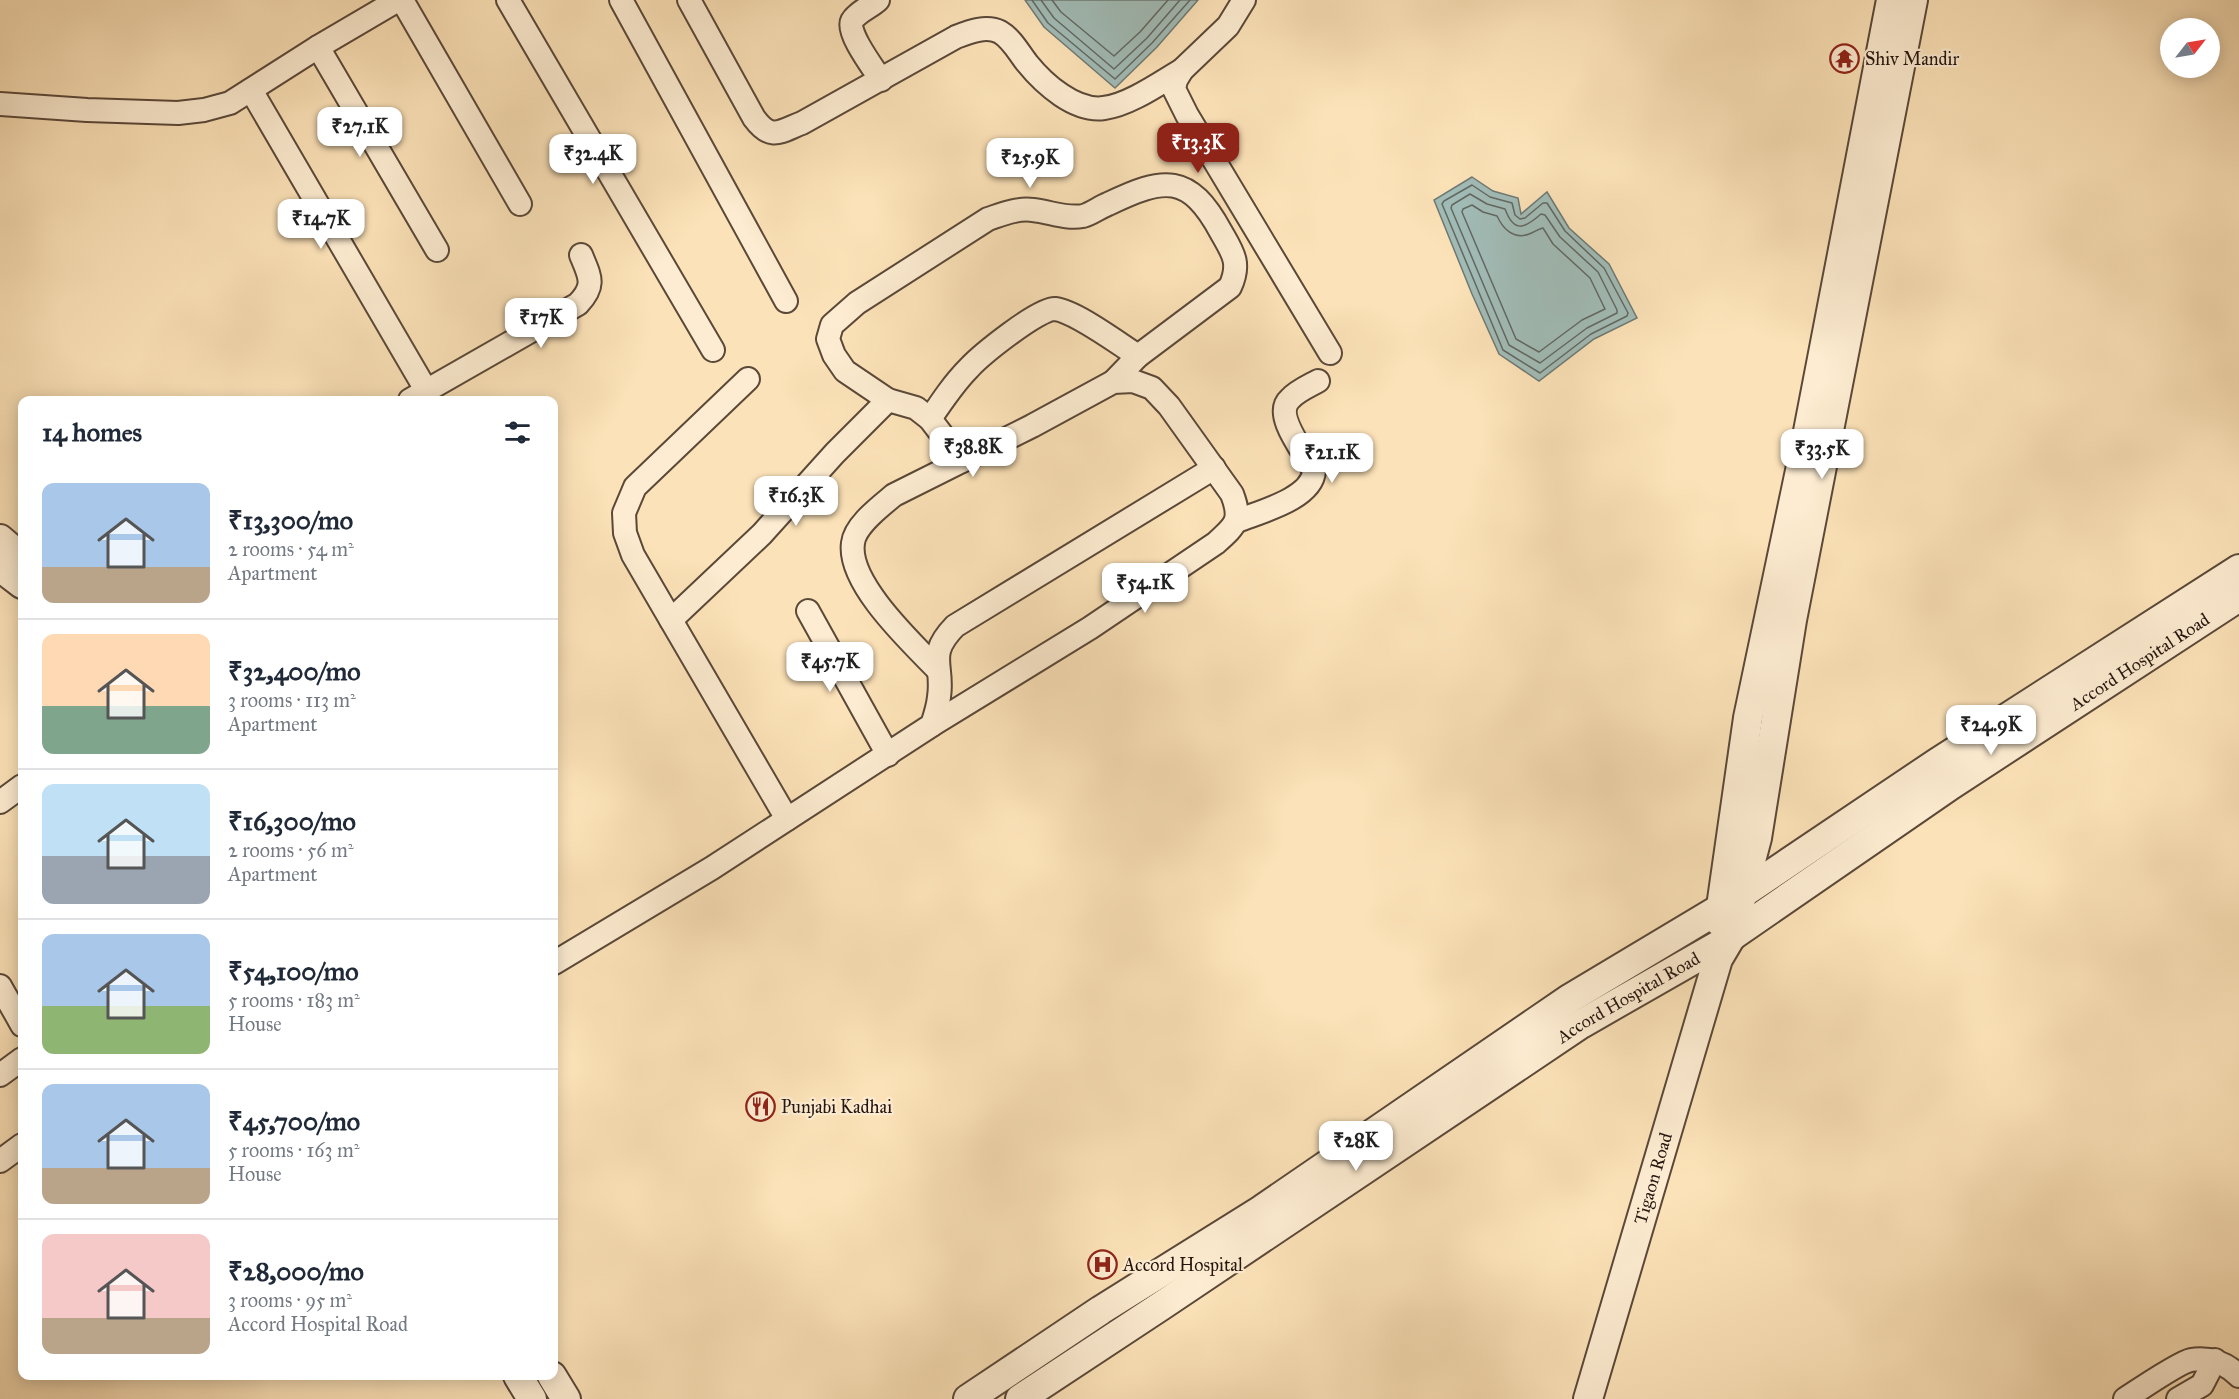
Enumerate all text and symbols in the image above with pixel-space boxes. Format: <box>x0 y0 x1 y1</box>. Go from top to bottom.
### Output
north arrow <box>2160 18 2220 78</box>
map controls <box>2160 18 2220 78</box>
temple icon: Shiv Mandir <box>1828 43 1860 75</box>
place label: Shiv Mandir <box>1865 48 1960 70</box>
pin: ₹27.1K <box>311 107 409 158</box>
text: ₹27.1K <box>331 114 389 138</box>
pin: ₹13.3K <box>1149 123 1247 174</box>
text: ₹13.3K <box>1171 130 1225 154</box>
pin: ₹32.4K <box>544 134 642 185</box>
pin: ₹25.9K <box>981 138 1079 189</box>
text: ₹32.4K <box>563 141 623 165</box>
text: ₹25.9K <box>1000 145 1060 169</box>
pin: ₹14.7K <box>272 199 370 250</box>
text: ₹14.7K <box>292 206 350 230</box>
pin: ₹17K <box>505 298 577 349</box>
text: ₹17K <box>519 305 563 329</box>
text: 14 homes <box>42 416 142 448</box>
icon: filters <box>501 416 534 449</box>
pin: ₹38.8K <box>924 427 1022 478</box>
pin: ₹33.5K <box>1773 429 1871 480</box>
pin: ₹21.1K <box>1283 433 1381 484</box>
text: ₹38.8K <box>943 434 1003 458</box>
text: ₹33.5K <box>1795 436 1849 460</box>
text: ₹21.1K <box>1304 440 1360 464</box>
pin: ₹16.3K <box>747 476 845 527</box>
text: ₹16.3K <box>768 483 824 507</box>
text: ₹13,300/mo <box>228 504 353 536</box>
icon: home <box>90 507 162 579</box>
text: 2 rooms · 54 m² <box>228 537 354 561</box>
text: Apartment <box>228 561 317 585</box>
pin: ₹54.1K <box>1096 563 1194 614</box>
text: ₹54.1K <box>1116 570 1174 594</box>
street label: Accord Hospital Road <box>2065 608 2214 716</box>
pin: ₹45.7K <box>781 642 879 693</box>
text: ₹45.7K <box>800 649 860 673</box>
text: ₹32,400/mo <box>228 655 361 687</box>
icon: home <box>90 658 162 730</box>
text: 3 rooms · 113 m² <box>228 688 356 712</box>
pin: ₹24.9K <box>1942 705 2040 756</box>
text: Apartment <box>228 712 317 736</box>
text: ₹24.9K <box>1960 712 2022 736</box>
text: ₹16,300/mo <box>228 805 356 837</box>
icon: home <box>90 808 162 880</box>
text: 2 rooms · 56 m² <box>228 838 354 862</box>
text: Apartment <box>228 862 317 886</box>
street label: Accord Hospital Road <box>1552 947 1704 1049</box>
text: ₹54,100/mo <box>228 955 359 987</box>
icon: home <box>90 958 162 1030</box>
text: 5 rooms · 183 m² <box>228 988 360 1012</box>
text: House <box>228 1012 282 1036</box>
restaurant icon: Punjabi Kadhai <box>744 1091 776 1123</box>
place label: Punjabi Kadhai <box>781 1096 892 1118</box>
text: ₹45,700/mo <box>228 1105 360 1137</box>
icon: home <box>90 1108 162 1180</box>
pin: ₹28K <box>1320 1121 1392 1172</box>
text: ₹28K <box>1333 1128 1379 1152</box>
street label: Tigaon Road <box>1629 1130 1677 1227</box>
text: 5 rooms · 163 m² <box>228 1138 360 1162</box>
text: House <box>228 1162 282 1186</box>
hospital icon: Accord Hospital <box>1086 1249 1118 1281</box>
place label: Accord Hospital <box>1122 1254 1243 1276</box>
text: ₹28,000/mo <box>228 1255 364 1287</box>
icon: home <box>90 1258 162 1330</box>
text: 3 rooms · 95 m² <box>228 1288 352 1312</box>
text: Accord Hospital Road <box>228 1312 408 1336</box>

